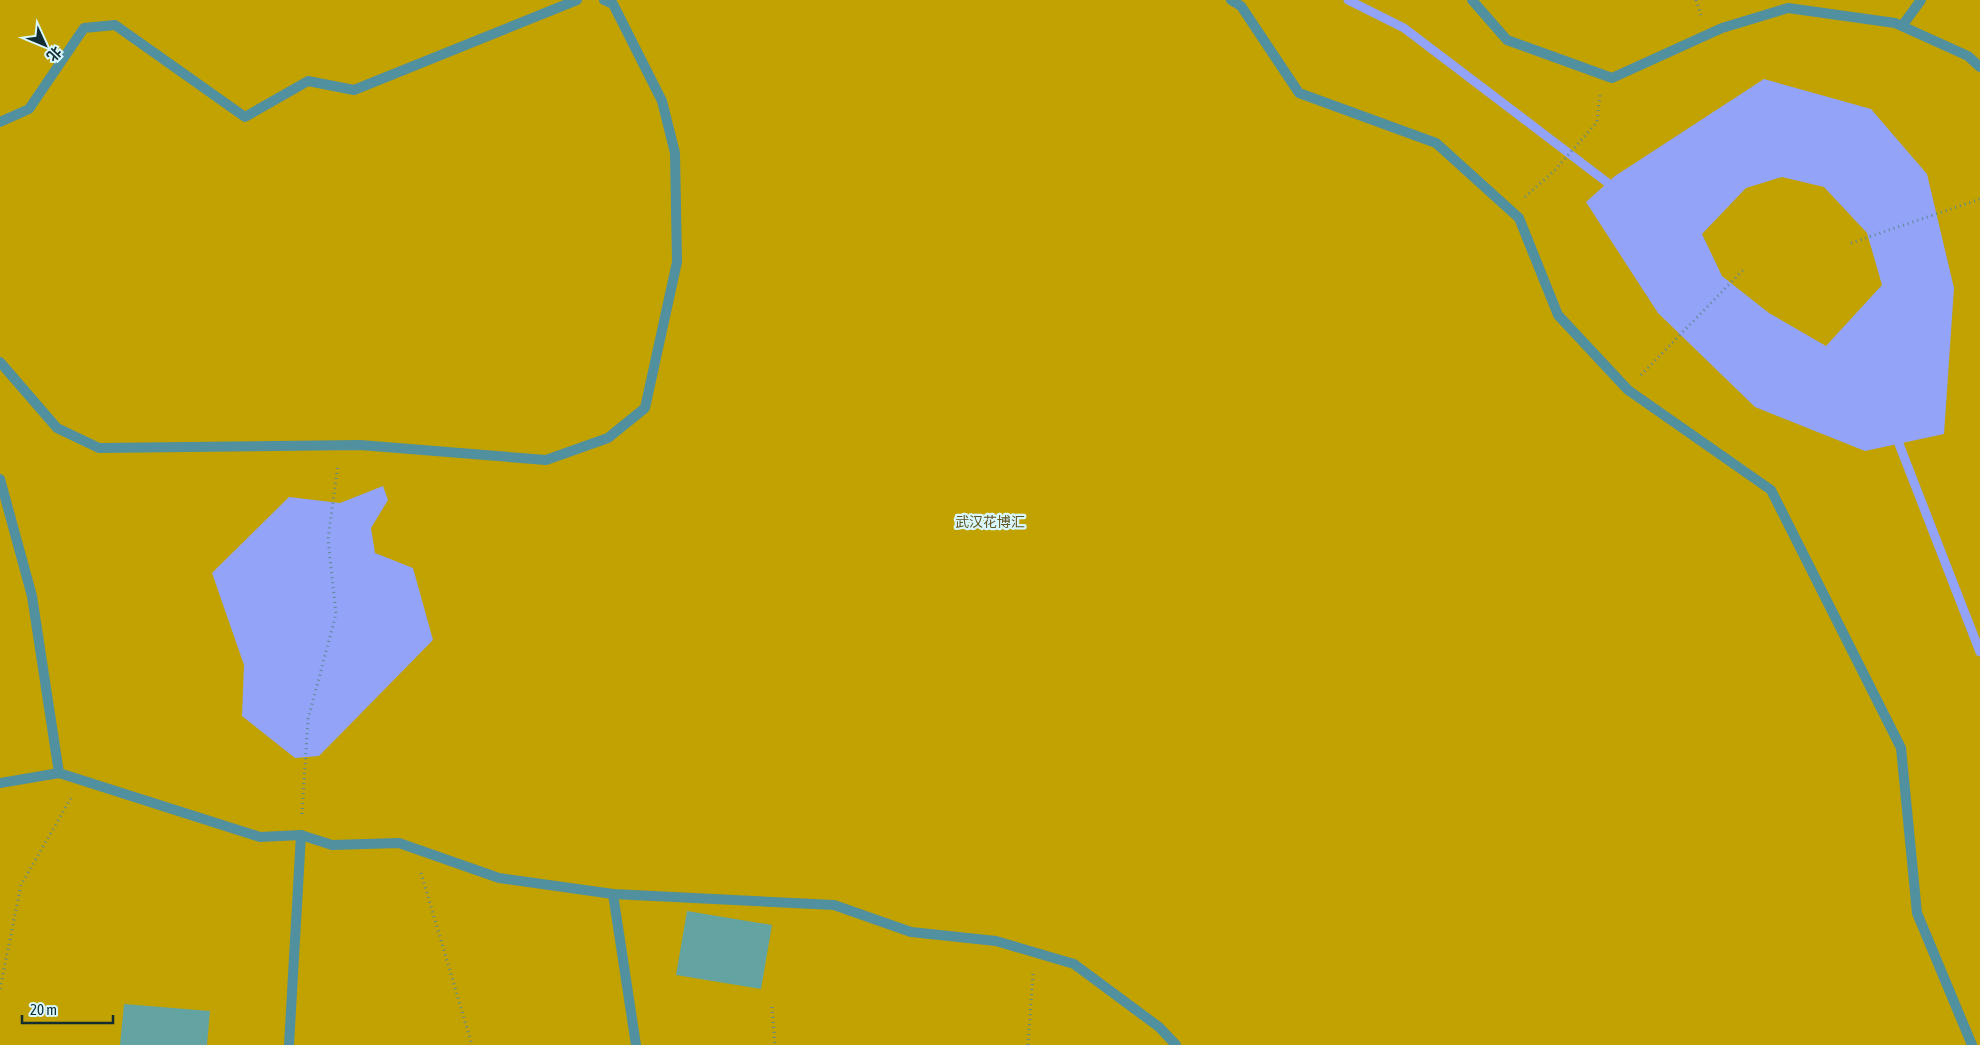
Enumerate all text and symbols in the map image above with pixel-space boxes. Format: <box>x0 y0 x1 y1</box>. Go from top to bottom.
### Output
north arrow <box>20 20 70 70</box>
text: 北 <box>44 43 65 65</box>
park label: 武汉花博汇 <box>955 514 1025 530</box>
scale bar <box>22 992 114 1024</box>
text: 20 m <box>30 1001 57 1018</box>

